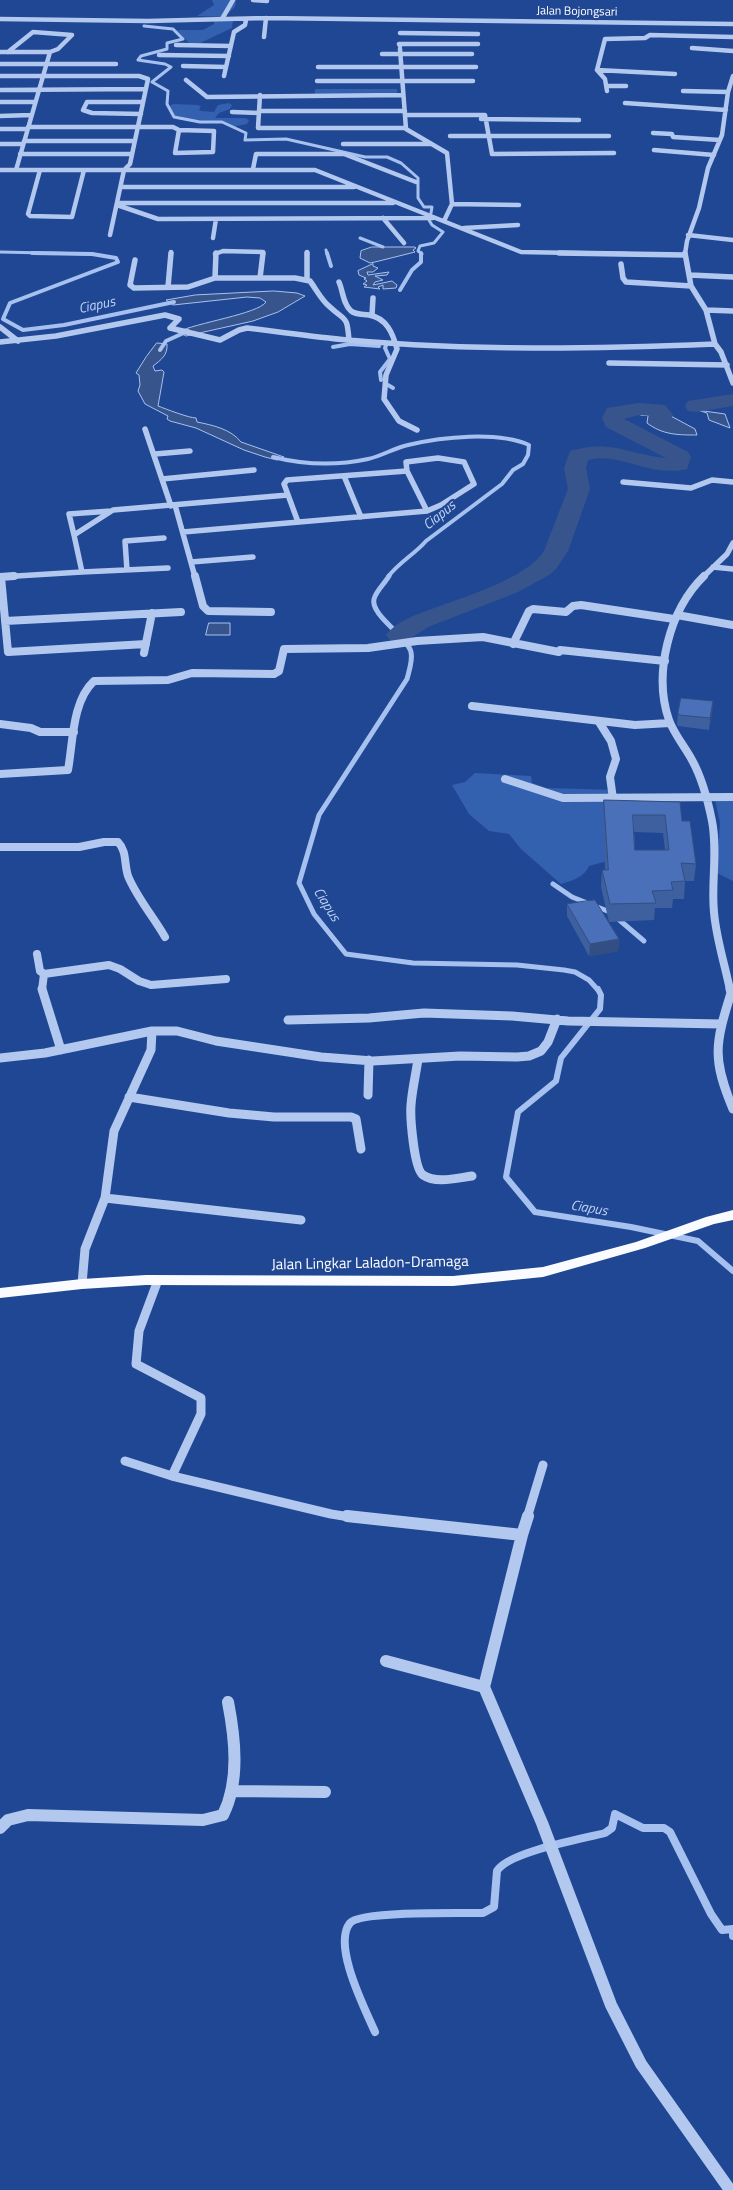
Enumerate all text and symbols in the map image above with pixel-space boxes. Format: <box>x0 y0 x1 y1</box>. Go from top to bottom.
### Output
street label: Jalan Bojongsari <box>536 4 618 20</box>
water label: Ciapus <box>77 294 117 318</box>
water label: Ciapus <box>420 498 460 534</box>
water label: Ciapus <box>309 885 343 925</box>
water label: Ciapus <box>569 1198 609 1220</box>
street label: Jalan Lingkar Laladon-Dramaga <box>271 1253 469 1275</box>

